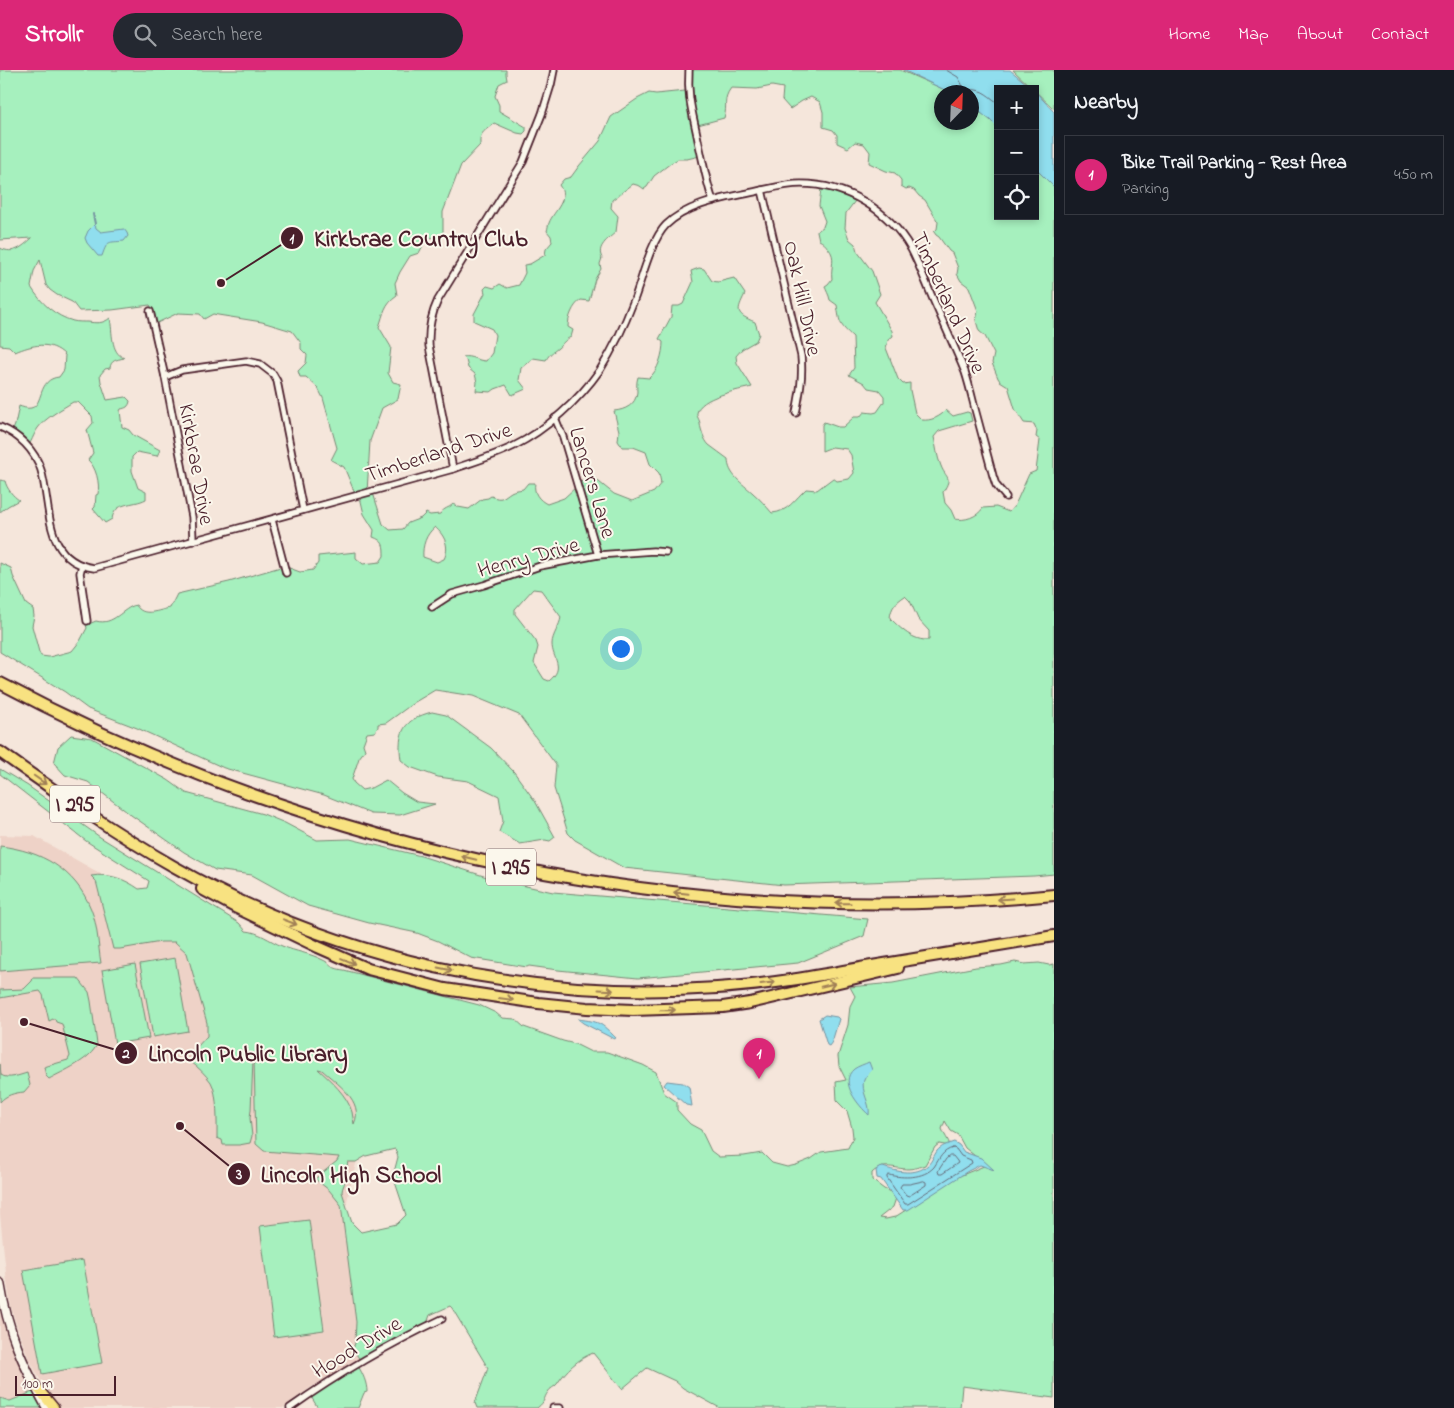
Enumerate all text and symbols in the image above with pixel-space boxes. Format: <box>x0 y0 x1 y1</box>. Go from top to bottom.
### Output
search box <box>113 13 463 58</box>
text: Strollr <box>25 18 83 53</box>
icon: search <box>131 21 159 49</box>
text: Search here <box>171 22 262 49</box>
text: Home <box>1169 22 1210 48</box>
text: Map <box>1238 22 1269 48</box>
text: About <box>1297 22 1343 48</box>
text: Contact <box>1371 22 1429 48</box>
north arrow <box>934 85 979 130</box>
map controls <box>994 85 1039 220</box>
button: + <box>994 85 1039 130</box>
text: Nearby <box>1074 88 1138 118</box>
button: − <box>994 130 1039 175</box>
text: Bike Trail Parking - Rest Area <box>1122 150 1347 177</box>
text: 1 <box>1088 163 1094 187</box>
text: 450 m <box>1394 163 1433 187</box>
button: locate <box>994 175 1039 220</box>
text: Parking <box>1122 177 1169 201</box>
callout: Kirkbrae Country Club <box>279 219 538 258</box>
text: Kirkbrae Country Club <box>314 223 528 259</box>
street label: Timberland Drive <box>902 227 993 379</box>
text: 1 <box>290 228 295 250</box>
street label: Oak Hill Drive <box>773 238 829 359</box>
street label: Kirkbrae Drive <box>169 401 221 528</box>
street label: Timberland Drive <box>362 415 516 493</box>
street label: Lancers Lane <box>559 423 623 543</box>
street label: Henry Drive <box>474 530 584 589</box>
your location <box>608 636 634 662</box>
one-way arrow <box>33 775 47 785</box>
road number: I 295 <box>50 786 100 822</box>
road number: I 295 <box>486 849 536 886</box>
one-way arrow <box>461 853 477 862</box>
one-way arrow <box>673 888 689 898</box>
one-way arrow <box>998 895 1014 904</box>
one-way arrow <box>835 899 851 908</box>
one-way arrow <box>282 918 297 928</box>
one-way arrow <box>340 957 355 966</box>
one-way arrow <box>437 965 453 974</box>
one-way arrow <box>760 978 776 988</box>
one-way arrow <box>819 980 835 989</box>
one-way arrow <box>598 985 614 995</box>
one-way arrow <box>497 994 513 1004</box>
one-way arrow <box>659 1005 675 1015</box>
callout: Lincoln Public Library <box>113 1033 358 1072</box>
text: Lincoln Public Library <box>148 1038 348 1074</box>
pin: 1 <box>743 1038 775 1079</box>
text: 2 <box>121 1043 130 1065</box>
callout: Lincoln High School <box>226 1154 452 1193</box>
text: Lincoln High School <box>261 1159 441 1195</box>
text: 3 <box>235 1164 242 1186</box>
street label: Hood Drive <box>307 1309 409 1388</box>
scale bar <box>15 1373 116 1396</box>
text: 100 m <box>22 1374 53 1395</box>

